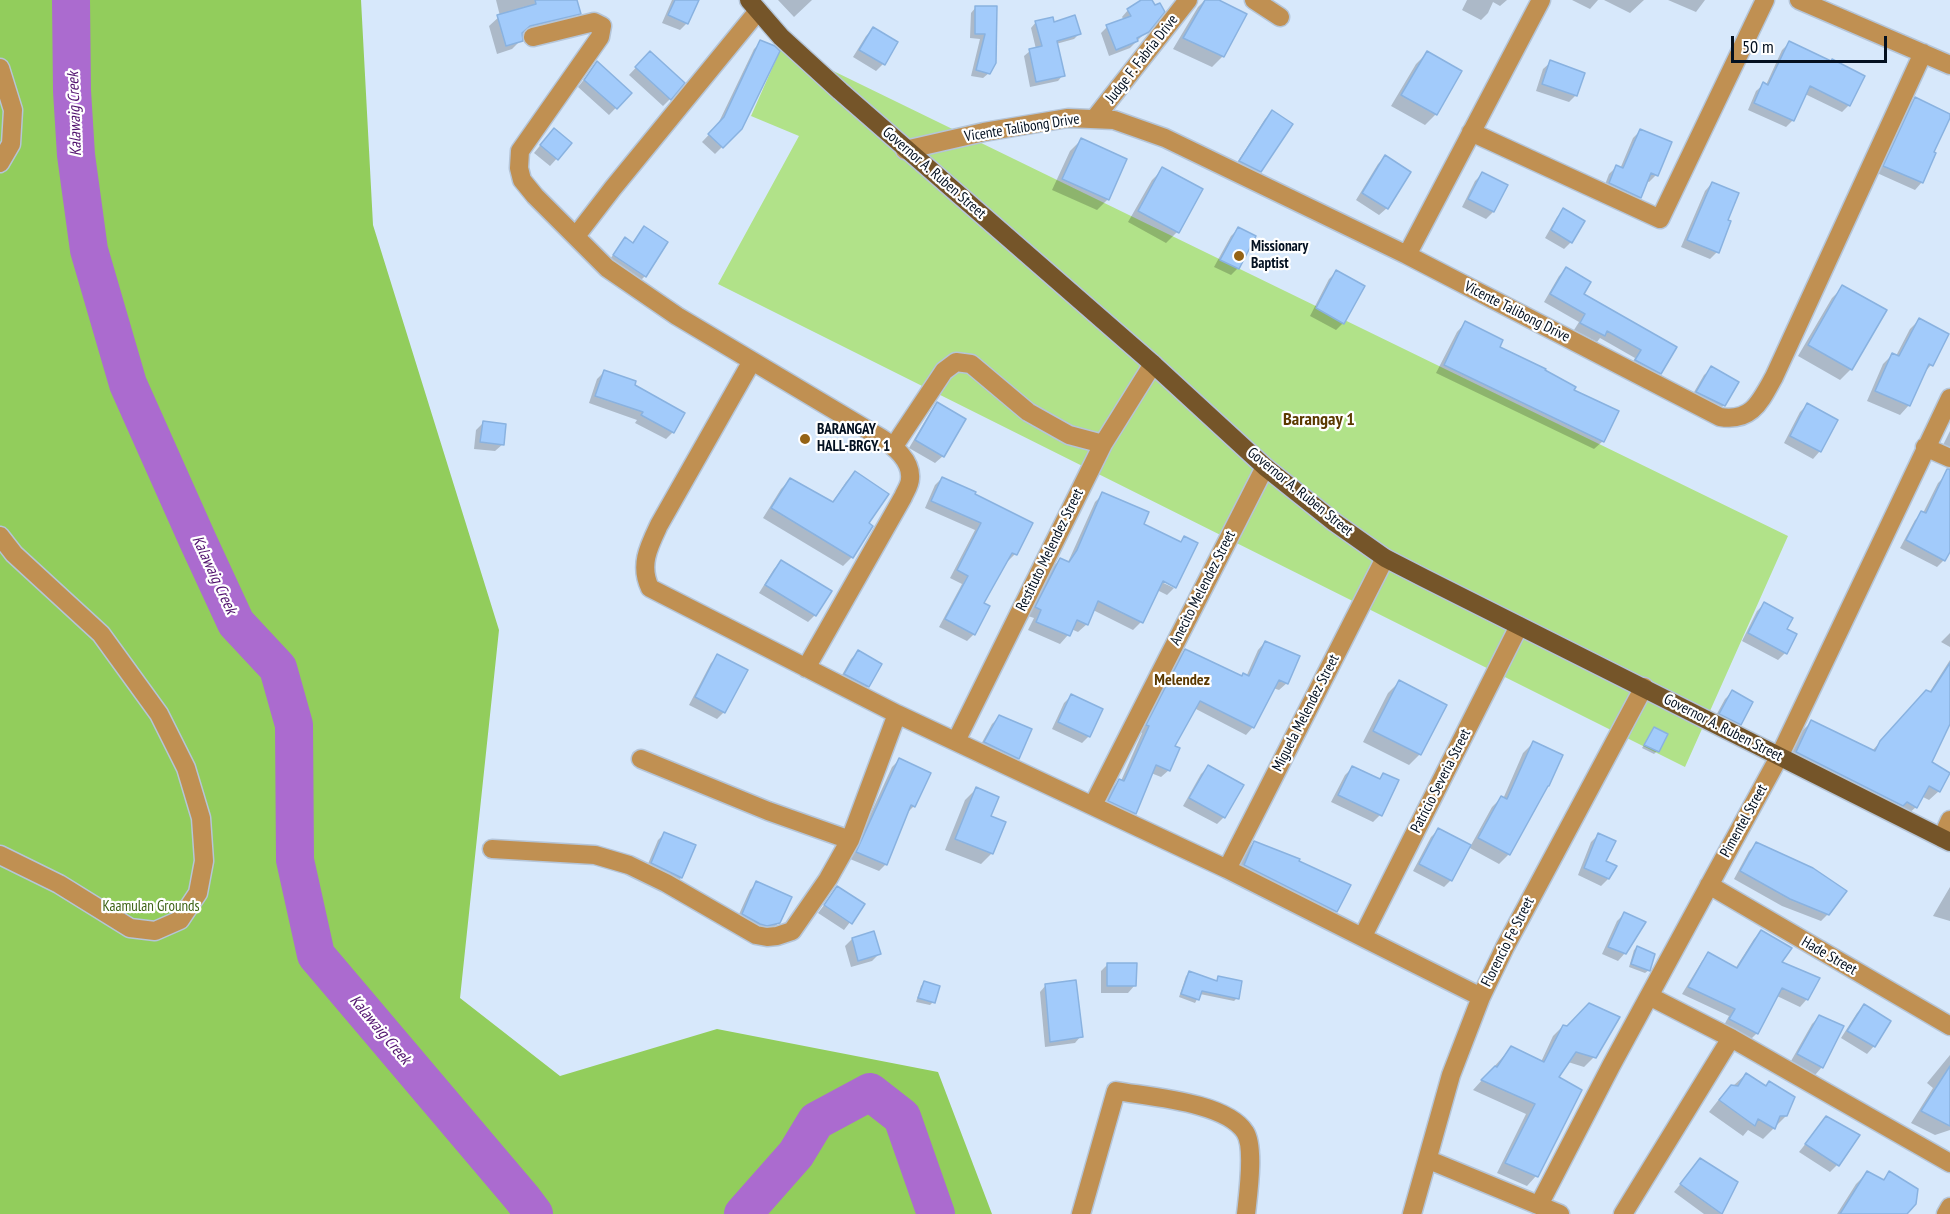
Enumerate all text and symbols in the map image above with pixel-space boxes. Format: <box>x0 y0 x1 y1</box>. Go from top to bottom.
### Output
street label: Judge F. Fabria Drive <box>1102 11 1182 107</box>
scale bar <box>1734 24 1890 62</box>
text: 50 m <box>1742 35 1774 58</box>
water label: Kalawaig Creek <box>64 71 86 157</box>
street label: Vicente Talibong Drive <box>963 110 1081 146</box>
street label: Governor A. Ruben Street <box>879 123 989 223</box>
place label: Missionary Baptist <box>1251 238 1308 273</box>
marker: Missionary Baptist <box>1232 249 1246 263</box>
street label: Vicente Talibong Drive <box>1461 278 1573 346</box>
district label: Barangay 1 <box>1283 409 1355 431</box>
place label: BARANGAY HALL-BRGY. 1 <box>817 421 890 456</box>
marker: BARANGAY HALL-BRGY. 1 <box>798 432 812 446</box>
street label: Governor A. Ruben Street <box>1244 444 1356 540</box>
street label: Restituto Melendez Street <box>1013 486 1087 614</box>
street label: Anecito Melendez Street <box>1166 528 1240 648</box>
water label: Kalawaig Creek <box>187 533 241 617</box>
street label: Miguela Melendez Street <box>1269 651 1343 775</box>
district label: Melendez <box>1154 670 1210 690</box>
street label: Governor A. Ruben Street <box>1661 690 1785 766</box>
street label: Patricio Severia Street <box>1407 726 1475 836</box>
street label: Pimentel Street <box>1717 781 1771 861</box>
street label: Florencio Fe Street <box>1478 894 1538 990</box>
park label: Kaamulan Grounds <box>102 898 200 916</box>
street label: Hade Street <box>1798 933 1860 979</box>
water label: Kalawaig Creek <box>345 991 415 1069</box>

